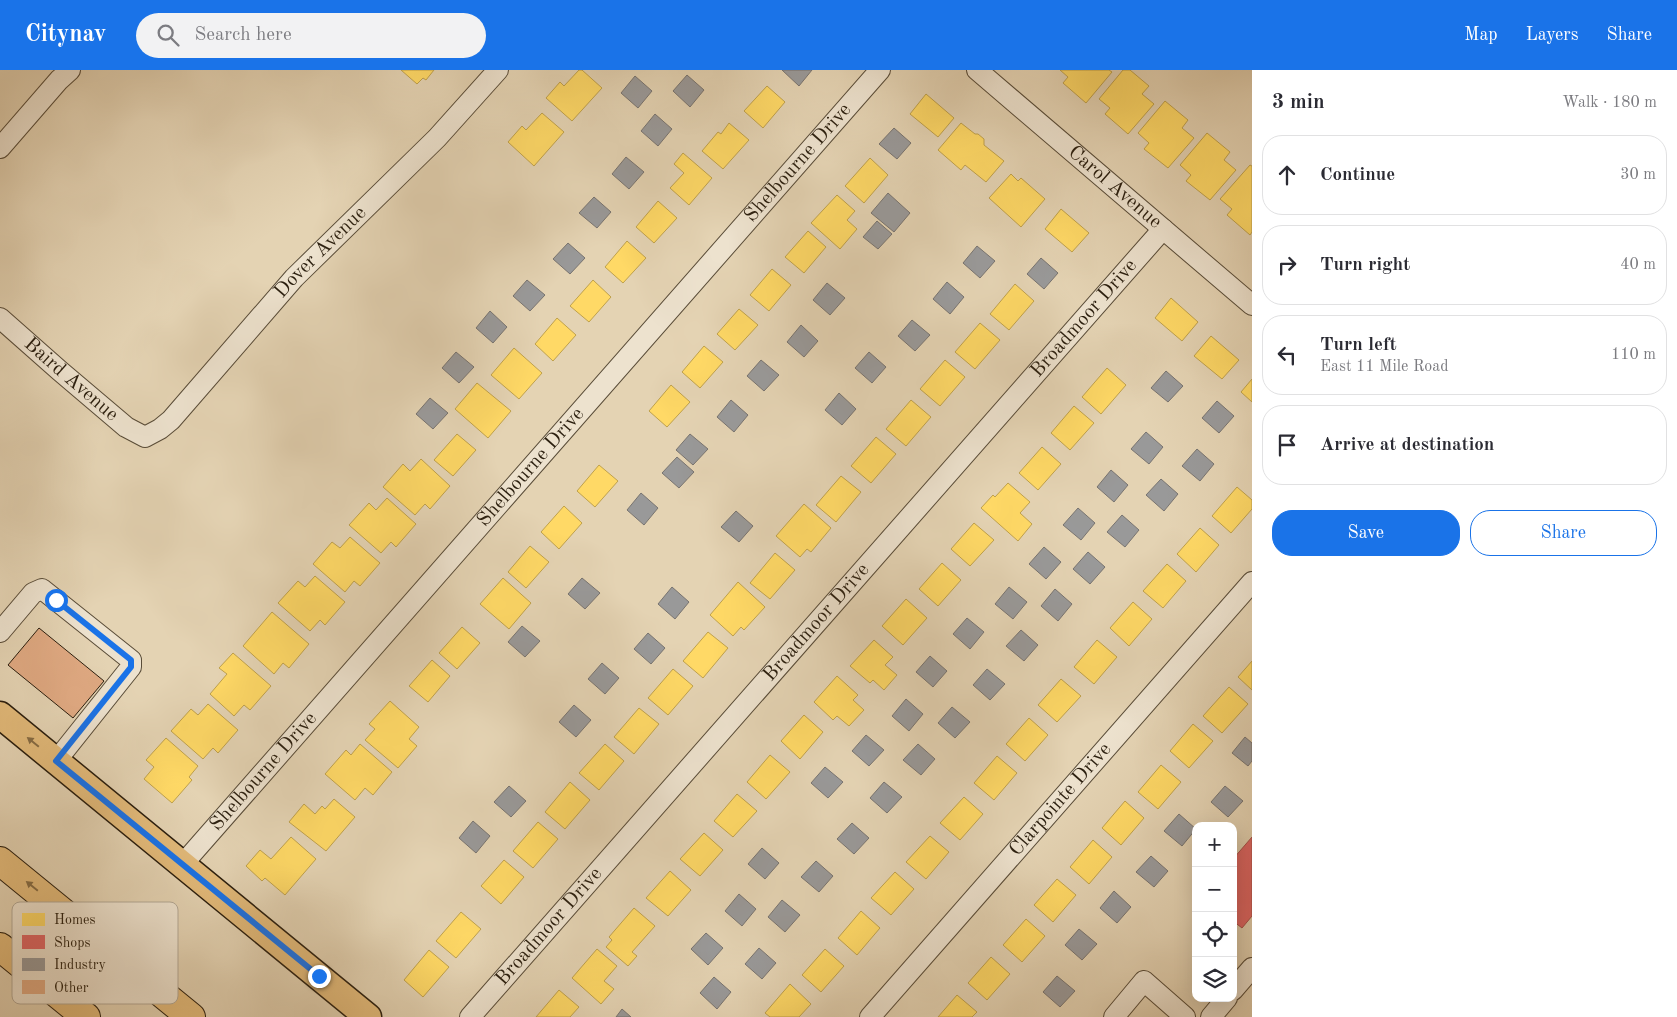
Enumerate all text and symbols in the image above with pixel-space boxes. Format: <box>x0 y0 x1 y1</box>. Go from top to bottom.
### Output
search box <box>136 13 486 58</box>
icon: search <box>154 21 182 49</box>
text: Citynav <box>25 23 106 47</box>
text: Search here <box>194 26 292 45</box>
text: Map <box>1464 26 1498 44</box>
text: Layers <box>1526 26 1578 44</box>
text: Share <box>1606 26 1652 44</box>
text: 3 min <box>1272 92 1325 113</box>
text: Walk · 180 m <box>1562 95 1657 111</box>
street label: Shelbourne Drive <box>741 100 855 226</box>
street label: Carol Avenue <box>1064 142 1165 233</box>
icon: ahead <box>1273 161 1301 189</box>
text: Continue <box>1320 166 1395 185</box>
text: 30 m <box>1620 167 1656 183</box>
street label: Dover Avenue <box>271 203 371 302</box>
icon: right <box>1273 251 1301 279</box>
street label: Broadmoor Drive <box>1027 256 1141 382</box>
text: Turn right <box>1320 256 1410 275</box>
text: 40 m <box>1620 257 1656 273</box>
street label: Baird Avenue <box>20 334 122 425</box>
text: Turn left <box>1320 336 1397 355</box>
icon: left <box>1273 341 1301 369</box>
text: 110 m <box>1611 347 1656 363</box>
text: East 11 Mile Road <box>1320 359 1449 375</box>
street label: Shelbourne Drive <box>474 404 588 531</box>
icon: arrive <box>1273 431 1301 459</box>
text: Arrive at destination <box>1320 436 1494 455</box>
button: Save <box>1272 510 1460 556</box>
button: Share <box>1470 510 1657 556</box>
street label: Broadmoor Drive <box>760 560 874 686</box>
route start <box>45 589 68 612</box>
street label: Shelbourne Drive <box>207 709 321 835</box>
one-way arrow <box>27 736 40 747</box>
street label: Clarpointe Drive <box>1006 739 1115 860</box>
map controls <box>1192 822 1237 1002</box>
button: + <box>1192 822 1237 867</box>
street label: Broadmoor Drive <box>492 864 606 990</box>
button: − <box>1192 867 1237 912</box>
one-way arrow <box>26 881 39 892</box>
legend <box>12 902 178 1004</box>
button: locate <box>1192 912 1237 957</box>
text: Homes <box>54 913 96 927</box>
text: Shops <box>54 936 91 950</box>
button: layers <box>1192 957 1237 1002</box>
text: Industry <box>54 958 107 972</box>
route end <box>308 965 331 988</box>
text: Other <box>54 981 89 995</box>

